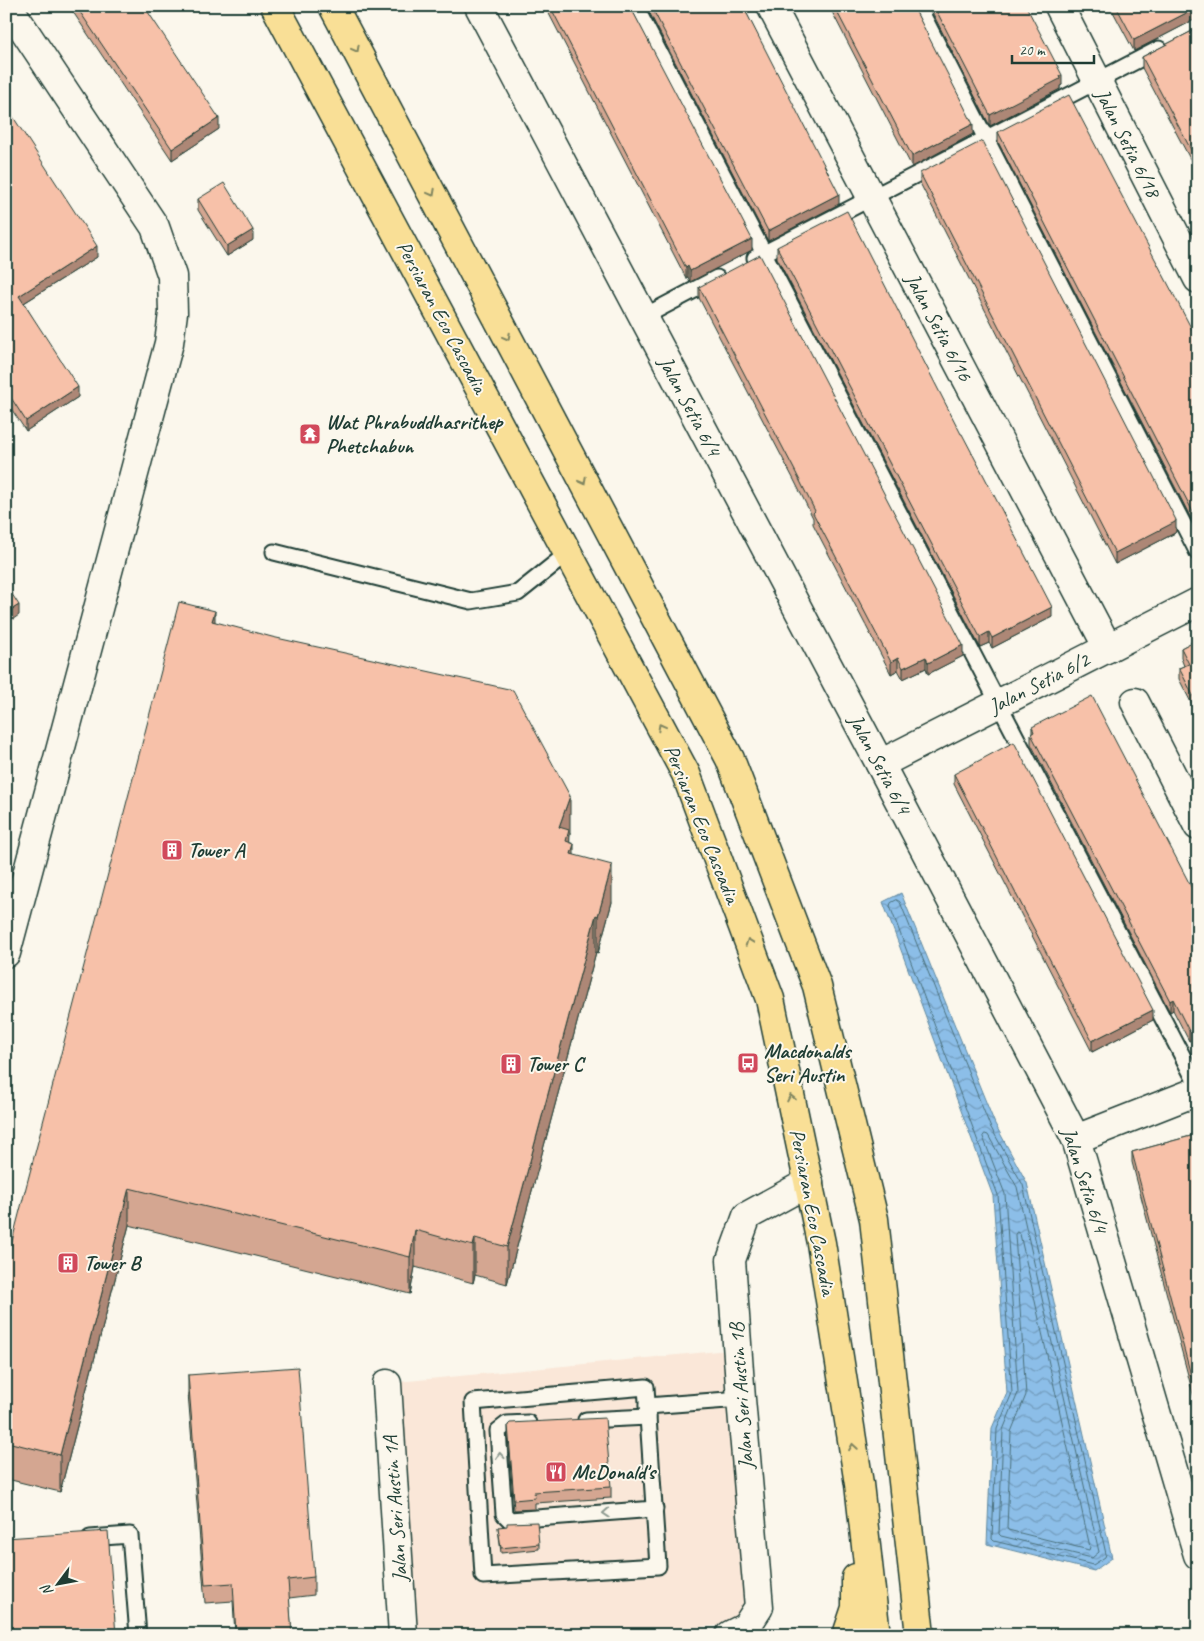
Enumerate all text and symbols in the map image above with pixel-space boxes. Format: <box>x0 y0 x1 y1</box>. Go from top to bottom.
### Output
scale bar <box>1012 32 1094 64</box>
text: 20 m <box>1019 41 1046 60</box>
one-way arrow <box>350 44 360 53</box>
street label: Jalan Setia 6/18 <box>1089 83 1168 204</box>
one-way arrow <box>426 188 436 197</box>
street label: Persiaran Eco Cascadia <box>391 236 494 400</box>
street label: Jalan Setia 6/16 <box>899 268 979 386</box>
one-way arrow <box>501 332 511 341</box>
street label: Jalan Setia 6/4 <box>652 351 728 463</box>
place label: Wat Phrabuddhasrithep Phetchabun <box>326 409 504 459</box>
temple icon: Wat Phrabuddhasrithep Phetchabun <box>298 422 322 446</box>
one-way arrow <box>577 475 587 484</box>
street label: Jalan Setia 6/2 <box>984 646 1095 720</box>
street label: Jalan Setia 6/4 <box>842 709 918 821</box>
one-way arrow <box>657 723 667 732</box>
street label: Persiaran Eco Cascadia <box>658 741 747 909</box>
place label: Tower A <box>188 837 246 863</box>
building icon: Tower A <box>160 838 184 862</box>
one-way arrow <box>745 938 755 946</box>
place label: Macdonalds Seri Austin <box>764 1038 853 1088</box>
place label: Tower C <box>527 1051 587 1077</box>
bus stop icon: Macdonalds Seri Austin <box>736 1051 760 1075</box>
building icon: Tower C <box>499 1052 523 1076</box>
one-way arrow <box>786 1094 797 1102</box>
street label: Jalan Setia 6/4 <box>1055 1123 1115 1238</box>
street label: Persiaran Eco Cascadia <box>784 1127 842 1300</box>
place label: Tower B <box>84 1250 143 1276</box>
building icon: Tower B <box>56 1251 80 1275</box>
street label: Jalan Seri Austin 1B <box>723 1320 759 1471</box>
street label: Jalan Seri Austin 1A <box>377 1434 413 1584</box>
one-way arrow <box>848 1443 859 1451</box>
one-way arrow <box>495 1452 506 1460</box>
place label: McDonald's <box>572 1459 658 1485</box>
restaurant icon: McDonald's <box>544 1460 568 1484</box>
one-way arrow <box>602 1507 610 1518</box>
north arrow <box>32 1558 82 1608</box>
text: N <box>37 1580 57 1599</box>

